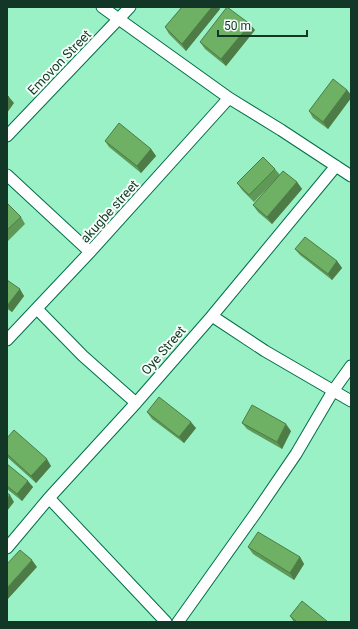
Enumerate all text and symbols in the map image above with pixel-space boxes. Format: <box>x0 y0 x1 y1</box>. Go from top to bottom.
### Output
scale bar <box>218 12 307 38</box>
text: 50 m <box>224 19 251 33</box>
street label: Emovon Street <box>25 27 94 98</box>
street label: akugbe street <box>77 177 141 246</box>
street label: Oye Street <box>138 323 189 378</box>

